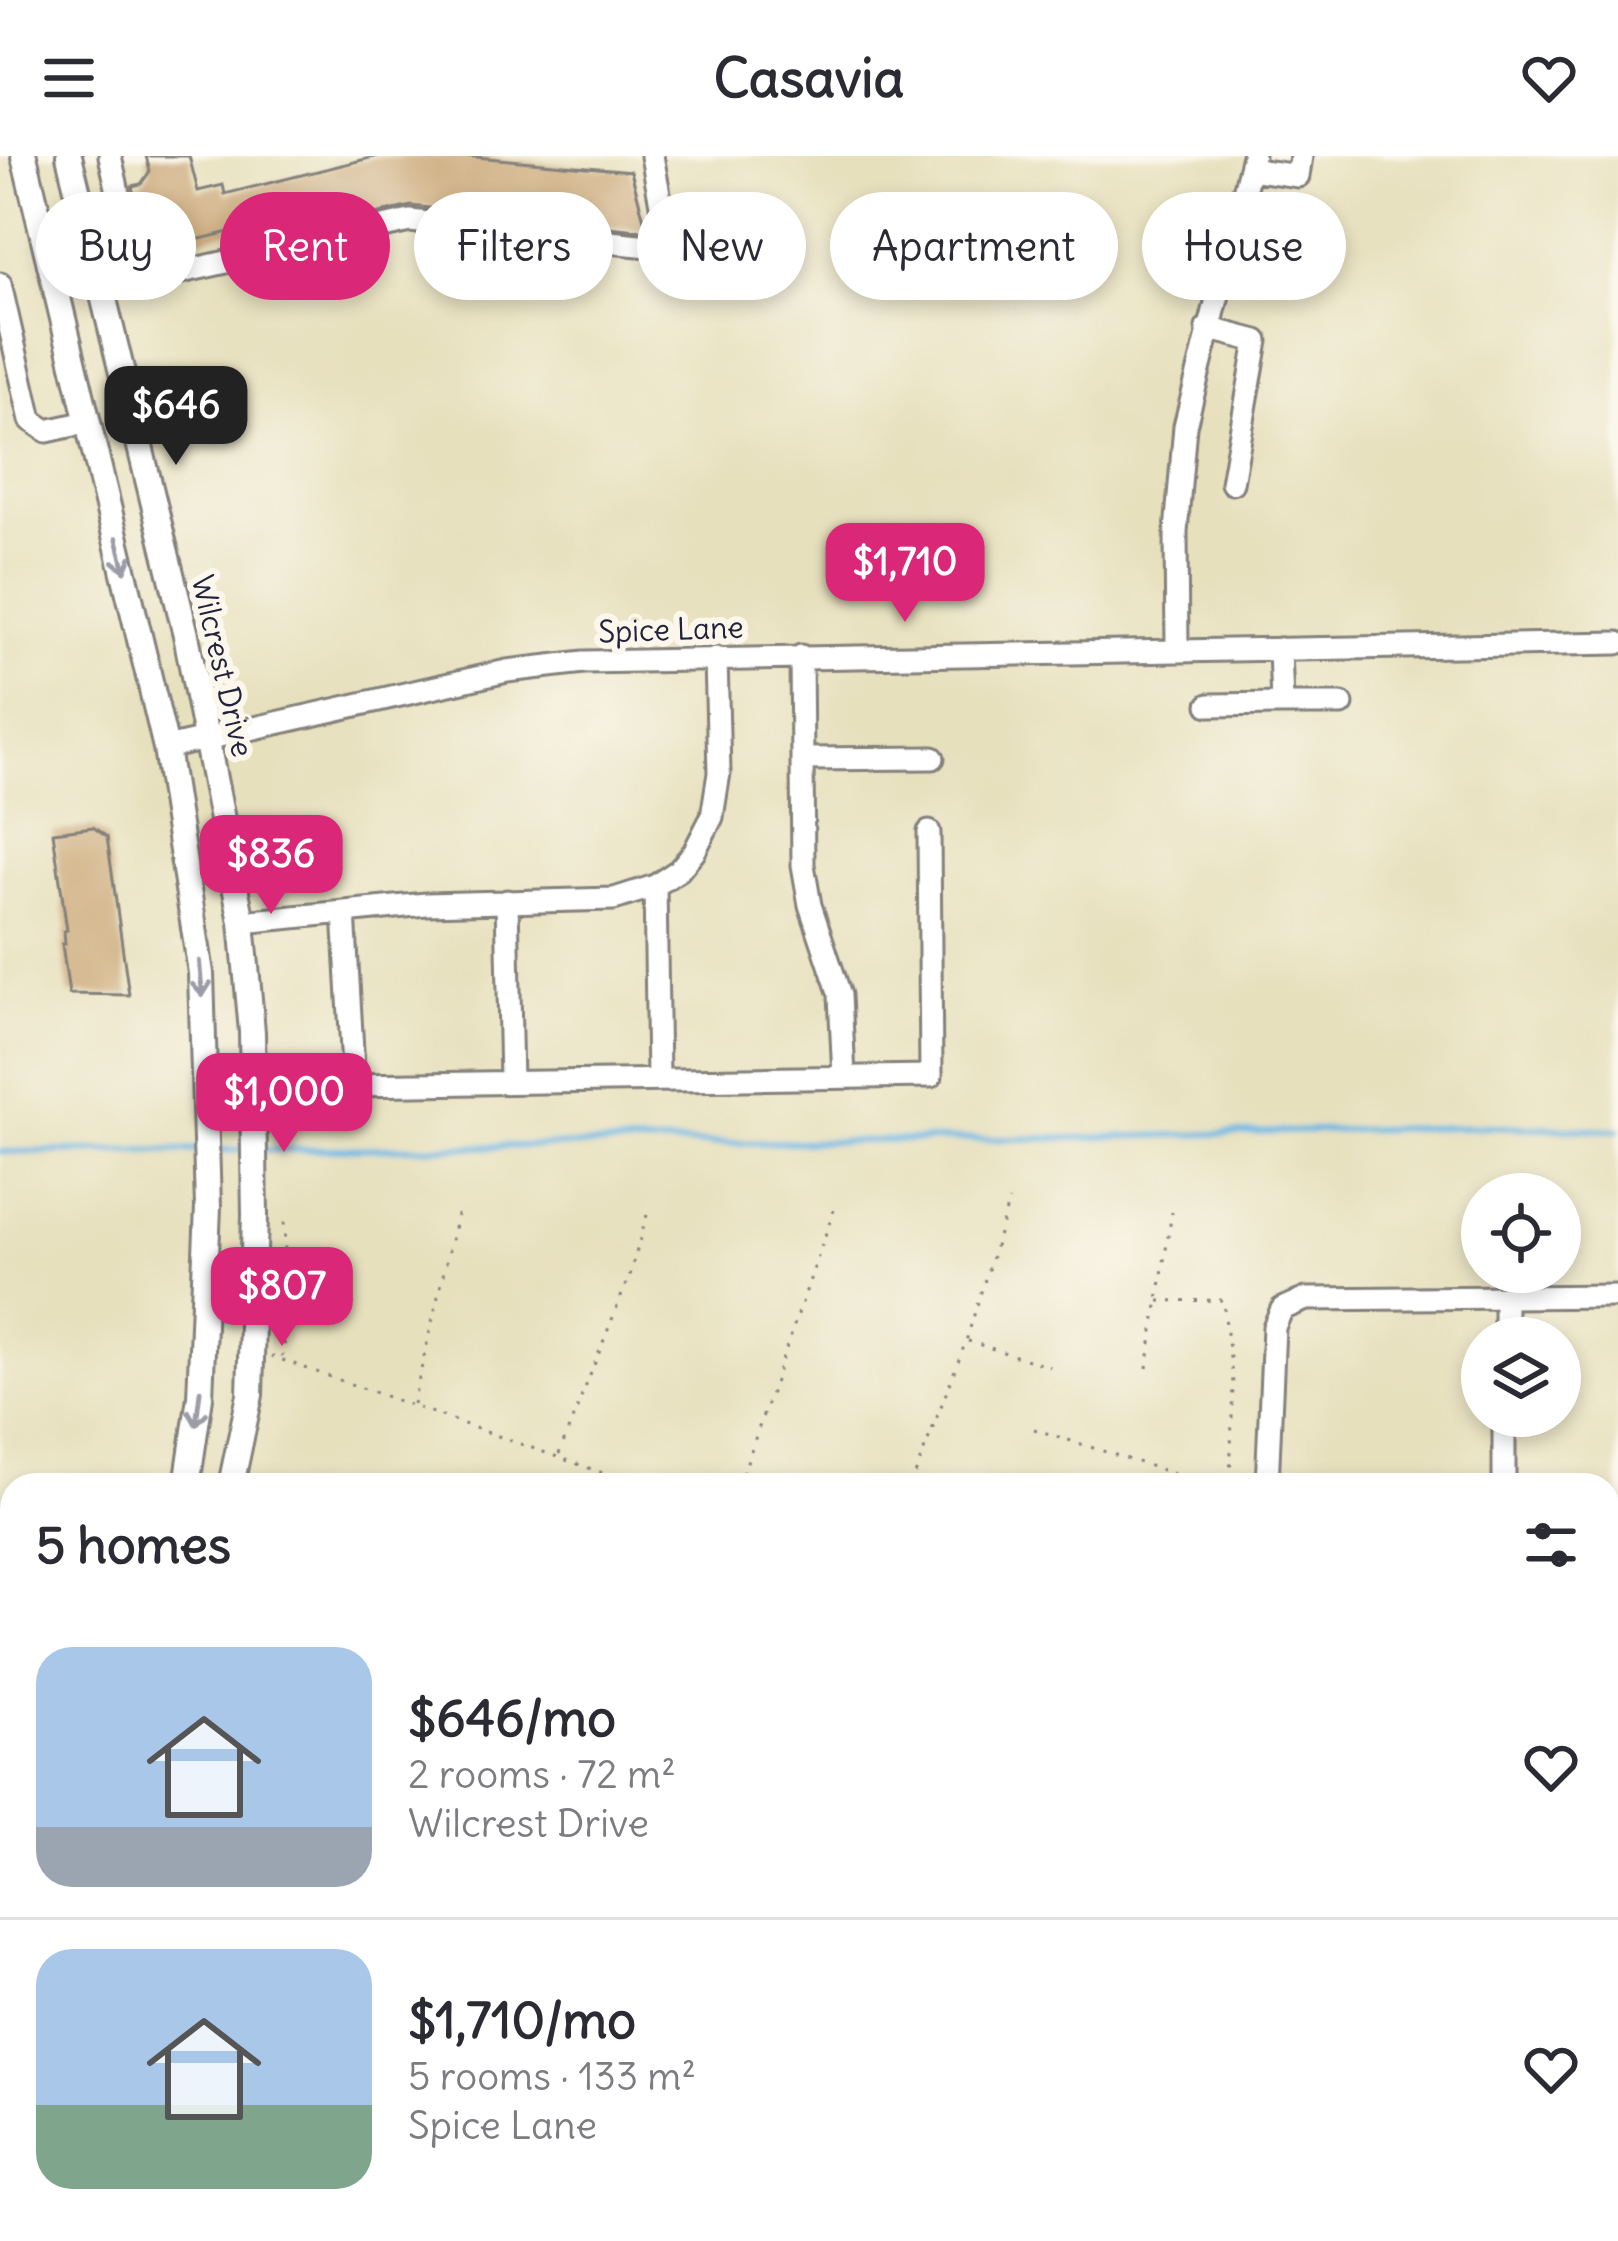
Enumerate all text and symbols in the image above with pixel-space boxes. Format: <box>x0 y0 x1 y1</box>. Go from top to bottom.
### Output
text: Casavia <box>714 44 904 112</box>
icon: menu <box>36 45 102 111</box>
icon: heart <box>1516 45 1582 111</box>
chip: Buy <box>36 192 196 300</box>
chip: Rent <box>220 192 390 300</box>
chip: Filters <box>414 192 613 300</box>
chip: New <box>637 192 806 300</box>
chip: Apartment <box>830 192 1118 300</box>
chip: House <box>1142 192 1346 300</box>
pin: $646 <box>105 366 247 468</box>
text: $646 <box>131 380 221 429</box>
pin: $1,710 <box>807 523 1003 625</box>
one-way arrow <box>111 536 133 574</box>
text: $1,710 <box>853 537 957 586</box>
street label: Wilcrest Drive <box>184 571 262 760</box>
street label: Spice Lane <box>598 607 744 651</box>
pin: $836 <box>200 815 342 917</box>
text: $836 <box>227 829 315 878</box>
one-way arrow <box>190 959 213 998</box>
pin: $1,000 <box>186 1053 382 1155</box>
text: $1,000 <box>223 1067 345 1116</box>
map controls <box>1461 1173 1581 1437</box>
button: locate <box>1461 1173 1581 1293</box>
pin: $807 <box>211 1247 353 1349</box>
text: $807 <box>238 1261 326 1310</box>
button: layers <box>1461 1317 1581 1437</box>
one-way arrow <box>187 1388 209 1427</box>
icon: filters <box>1518 1512 1584 1578</box>
text: 5 homes <box>36 1513 231 1577</box>
text: $646/mo <box>408 1686 616 1750</box>
icon: home <box>132 1695 276 1839</box>
icon: heart <box>1518 1734 1584 1800</box>
text: 2 rooms · 72 m² <box>408 1750 676 1799</box>
text: Wilcrest Drive <box>408 1799 649 1848</box>
text: $1,710/mo <box>408 1988 636 2052</box>
icon: home <box>132 1997 276 2141</box>
icon: heart <box>1518 2036 1584 2102</box>
text: 5 rooms · 133 m² <box>408 2052 696 2101</box>
text: Spice Lane <box>408 2101 597 2150</box>

